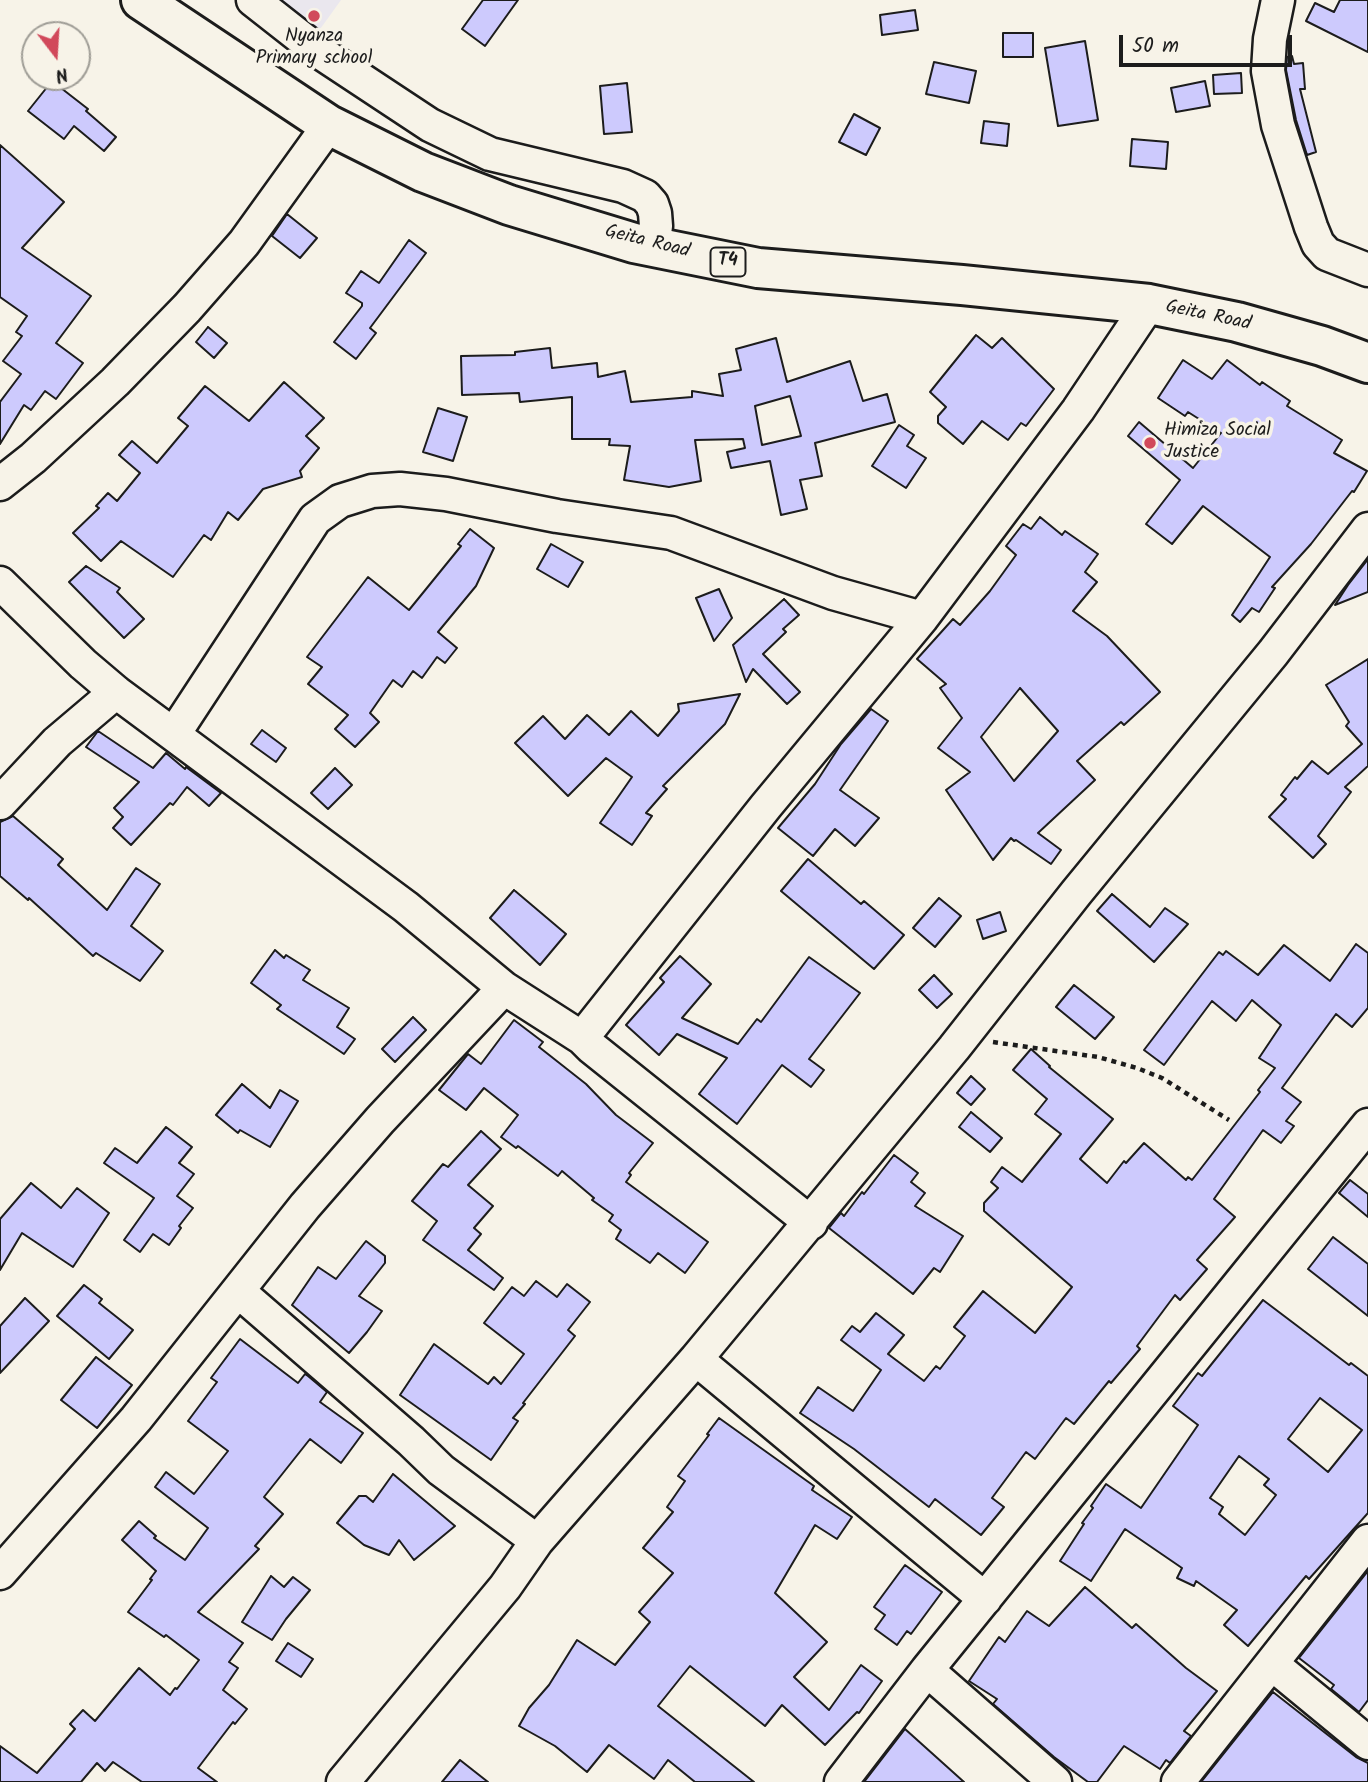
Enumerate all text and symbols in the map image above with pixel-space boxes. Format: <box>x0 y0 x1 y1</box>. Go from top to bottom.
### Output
marker: Nyanza Primary school <box>306 8 322 24</box>
north arrow <box>21 21 91 91</box>
scale bar <box>1123 21 1296 65</box>
place label: Nyanza Primary school <box>256 27 372 71</box>
text: 50 m <box>1132 30 1179 63</box>
text: N <box>51 58 72 90</box>
street label: Geita Road <box>602 221 692 265</box>
road number: T4 <box>710 248 746 276</box>
street label: Geita Road <box>1163 297 1253 337</box>
place label: Himiza Social Justice <box>1164 421 1271 465</box>
marker: Himiza Social Justice <box>1142 435 1158 451</box>

